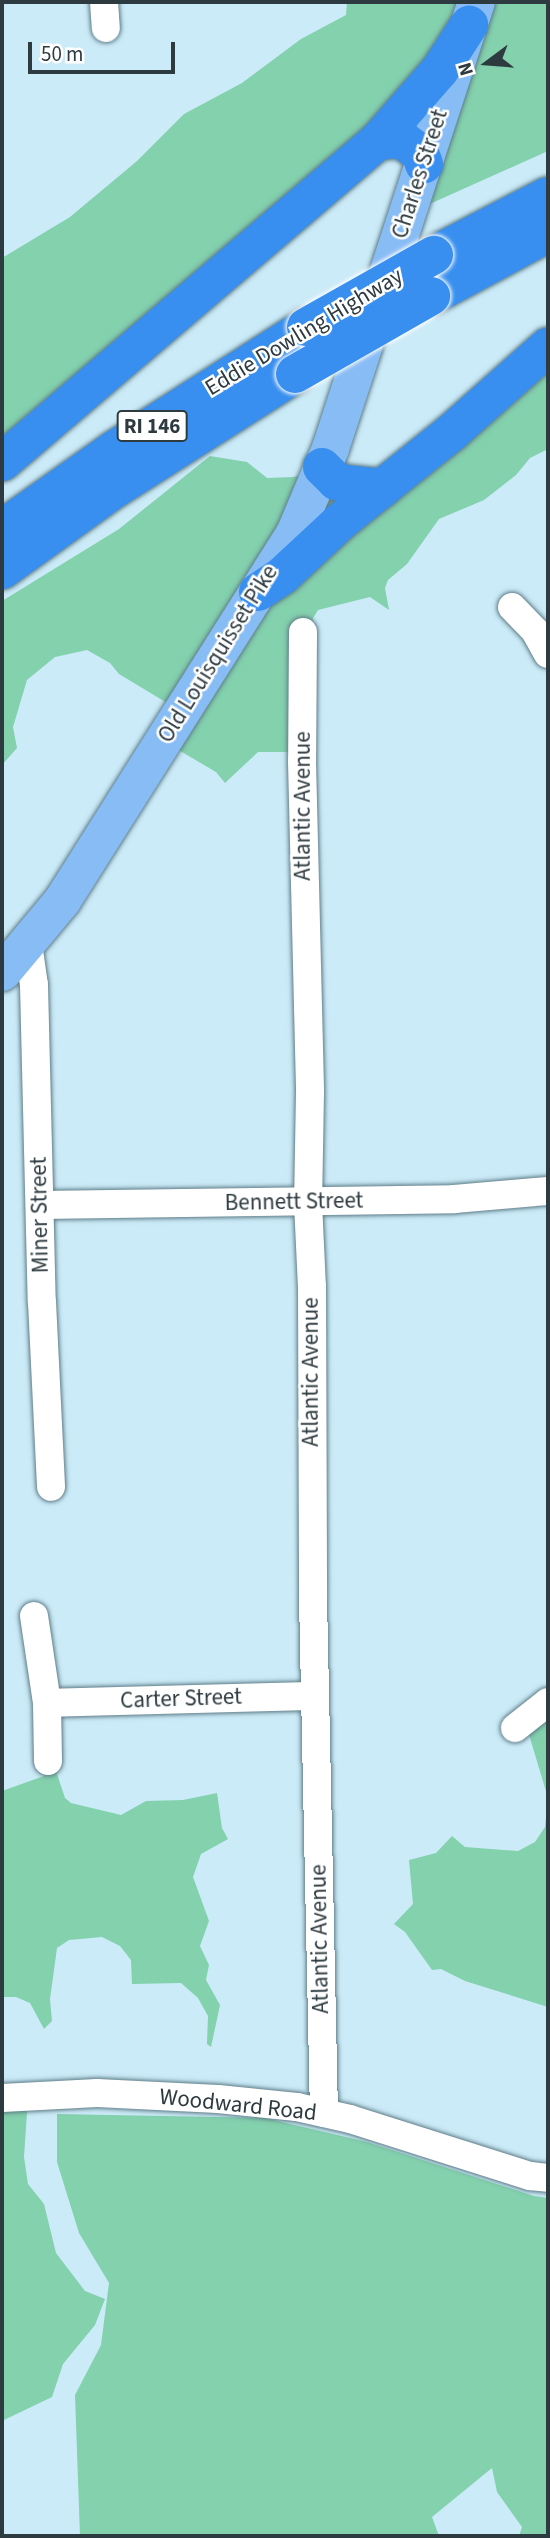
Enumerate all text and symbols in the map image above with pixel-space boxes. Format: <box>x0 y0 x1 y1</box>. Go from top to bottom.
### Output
scale bar <box>32 28 178 72</box>
north arrow <box>452 28 522 98</box>
text: 50 m <box>41 39 83 69</box>
text: N <box>452 59 481 79</box>
street label: Charles Street <box>386 106 454 242</box>
street label: Eddie Dowling Highway <box>200 262 408 402</box>
road number: RI 146 <box>115 408 189 444</box>
street label: Old Louisquisset Pike <box>152 560 284 748</box>
street label: Atlantic Avenue <box>289 731 317 881</box>
street label: Miner Street <box>25 1156 55 1274</box>
street label: Bennett Street <box>224 1187 364 1217</box>
street label: Atlantic Avenue <box>297 1297 325 1447</box>
street label: Carter Street <box>120 1683 242 1715</box>
street label: Atlantic Avenue <box>305 1864 335 2014</box>
street label: Woodward Road <box>158 2083 318 2127</box>

